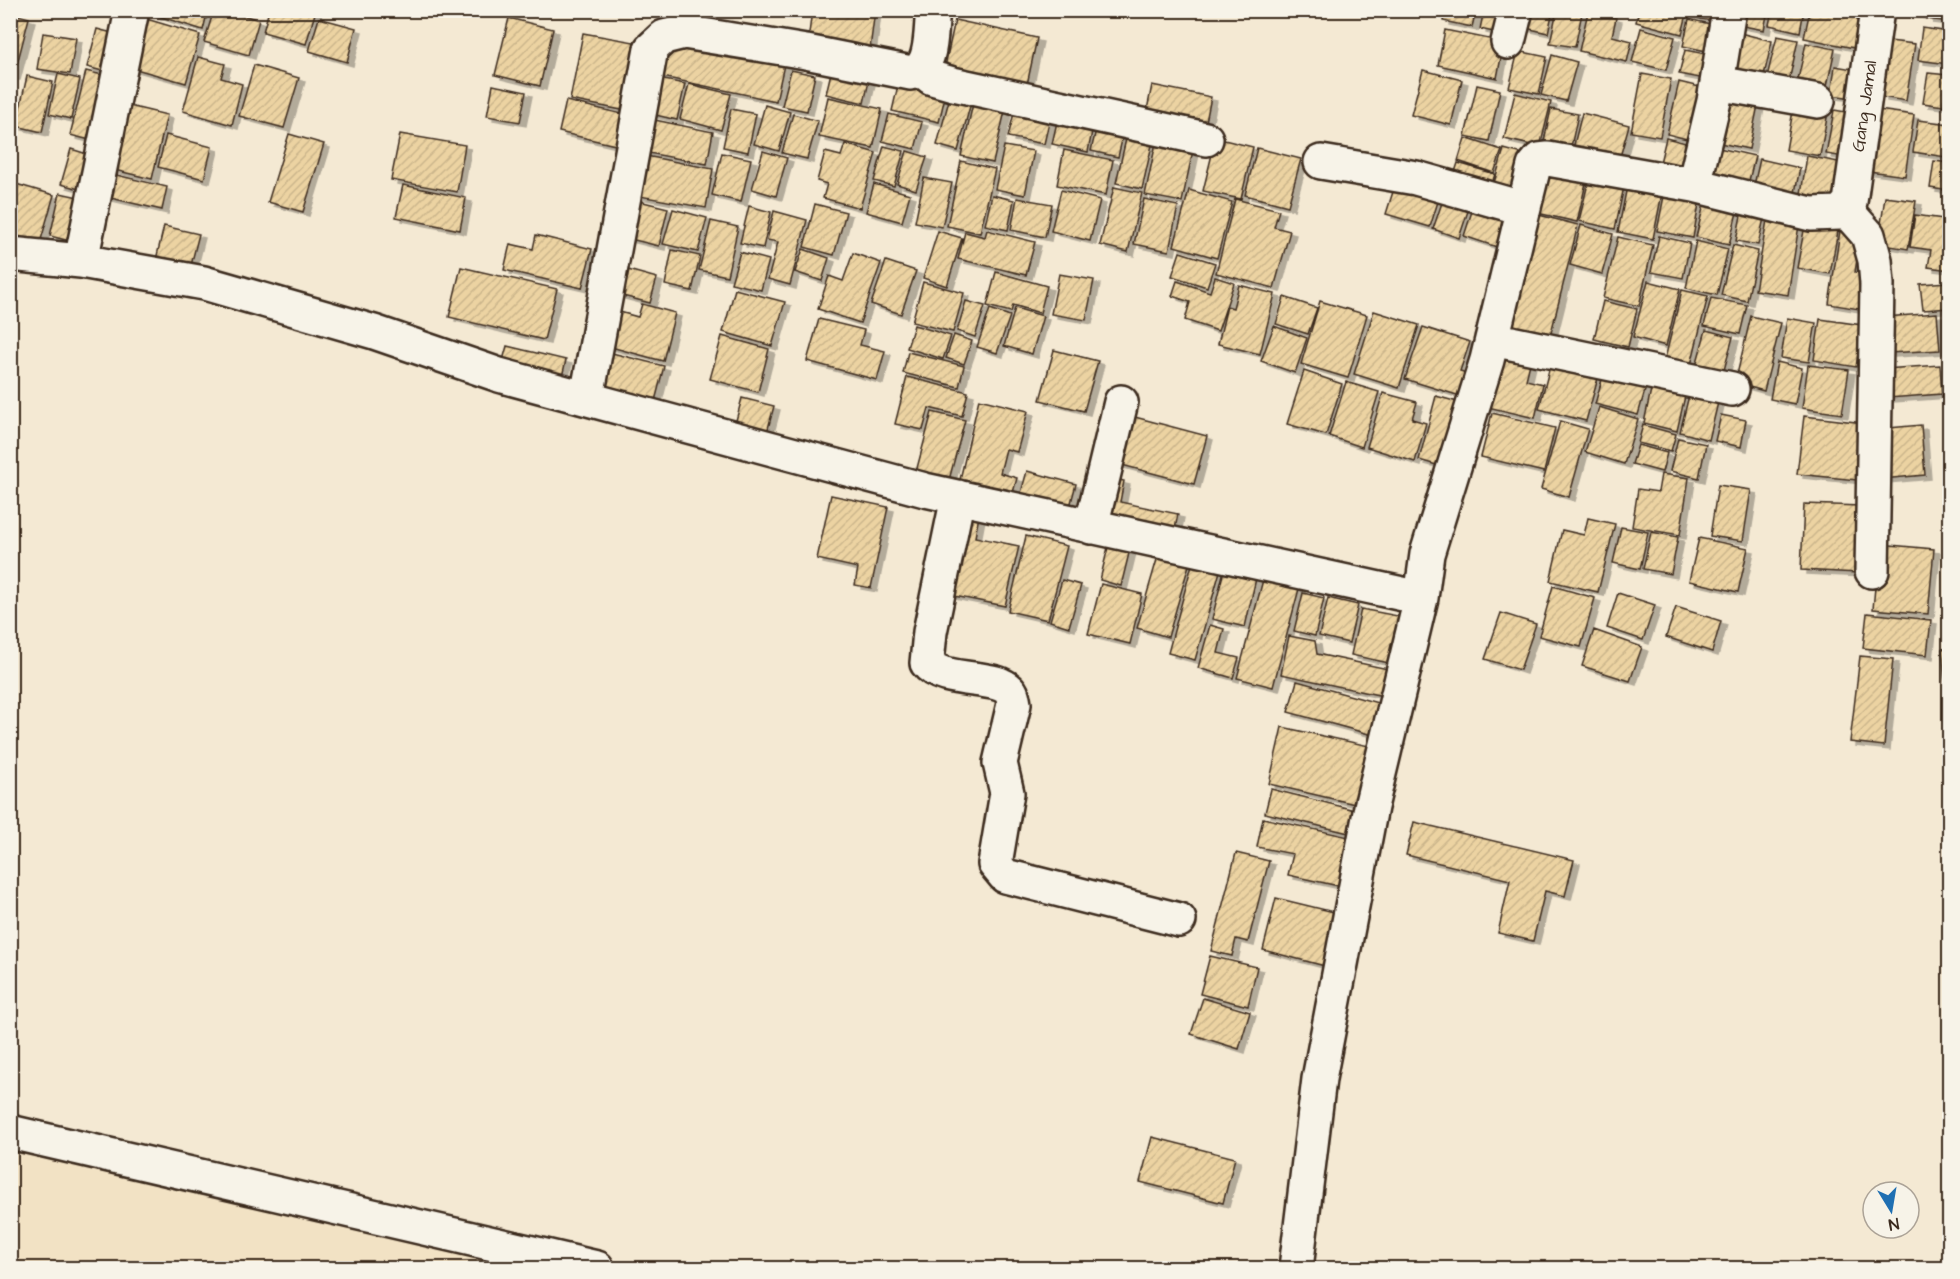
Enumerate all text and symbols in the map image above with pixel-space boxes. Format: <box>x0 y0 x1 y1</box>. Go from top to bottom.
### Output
street label: Gang Jamal <box>1846 59 1884 153</box>
north arrow <box>1861 1180 1921 1240</box>
text: N <box>1887 1212 1901 1235</box>

